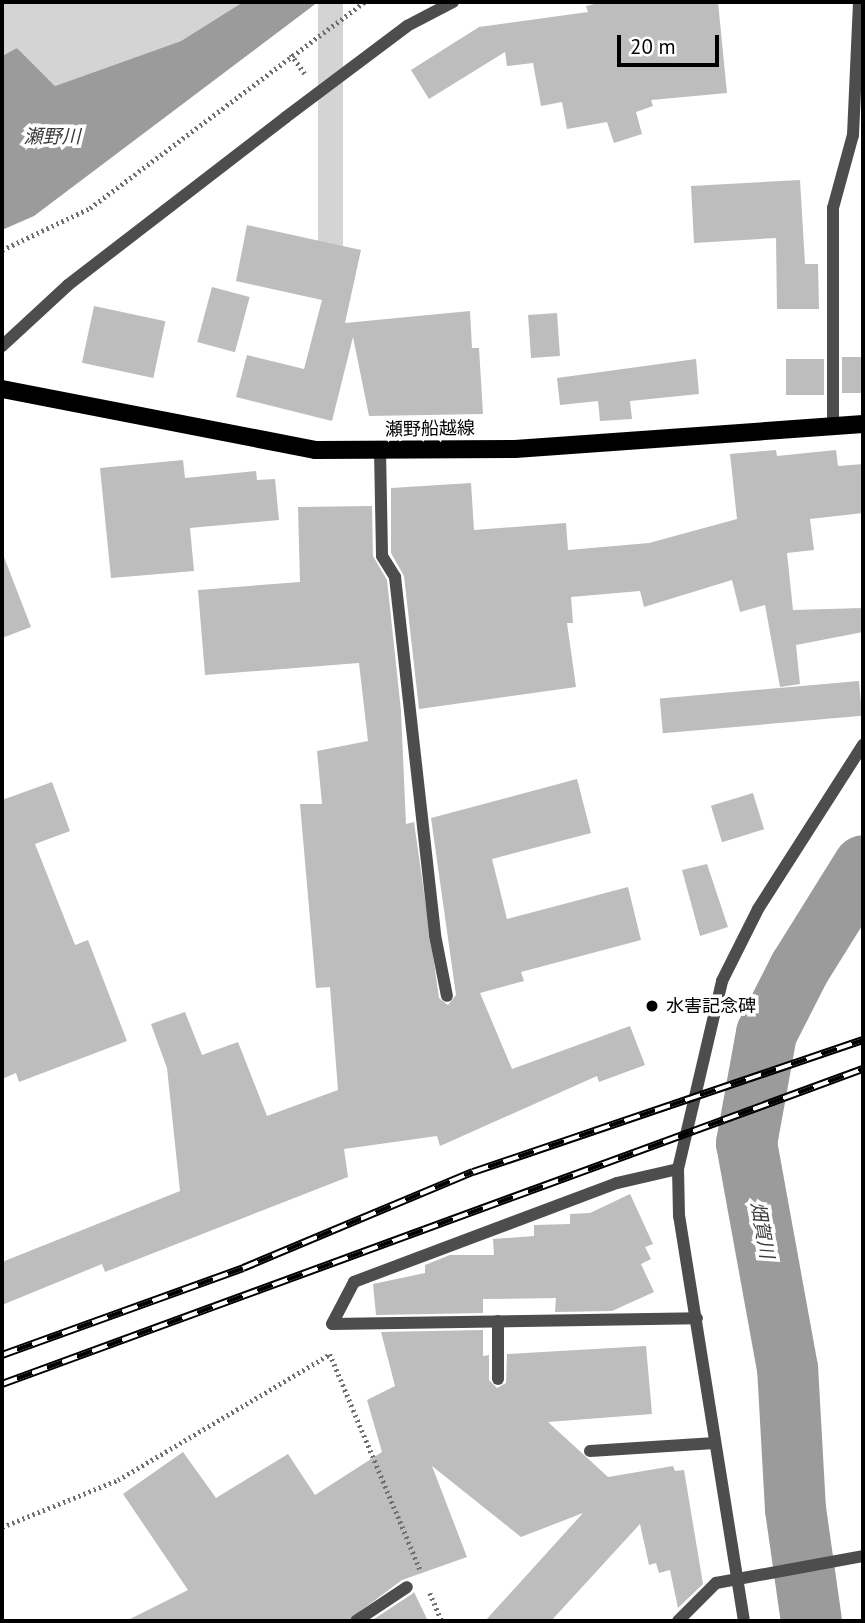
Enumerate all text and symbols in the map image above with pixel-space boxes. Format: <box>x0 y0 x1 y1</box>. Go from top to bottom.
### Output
scale bar <box>620 21 722 65</box>
text: 20 m <box>630 33 676 60</box>
water label: 瀬野川 <box>24 126 80 148</box>
street label: 瀬野船越線 <box>385 417 475 441</box>
place label: 水害記念碑 <box>666 995 756 1017</box>
marker: 水害記念碑 <box>644 998 660 1014</box>
water label: 畑賀川 <box>746 1200 778 1260</box>

